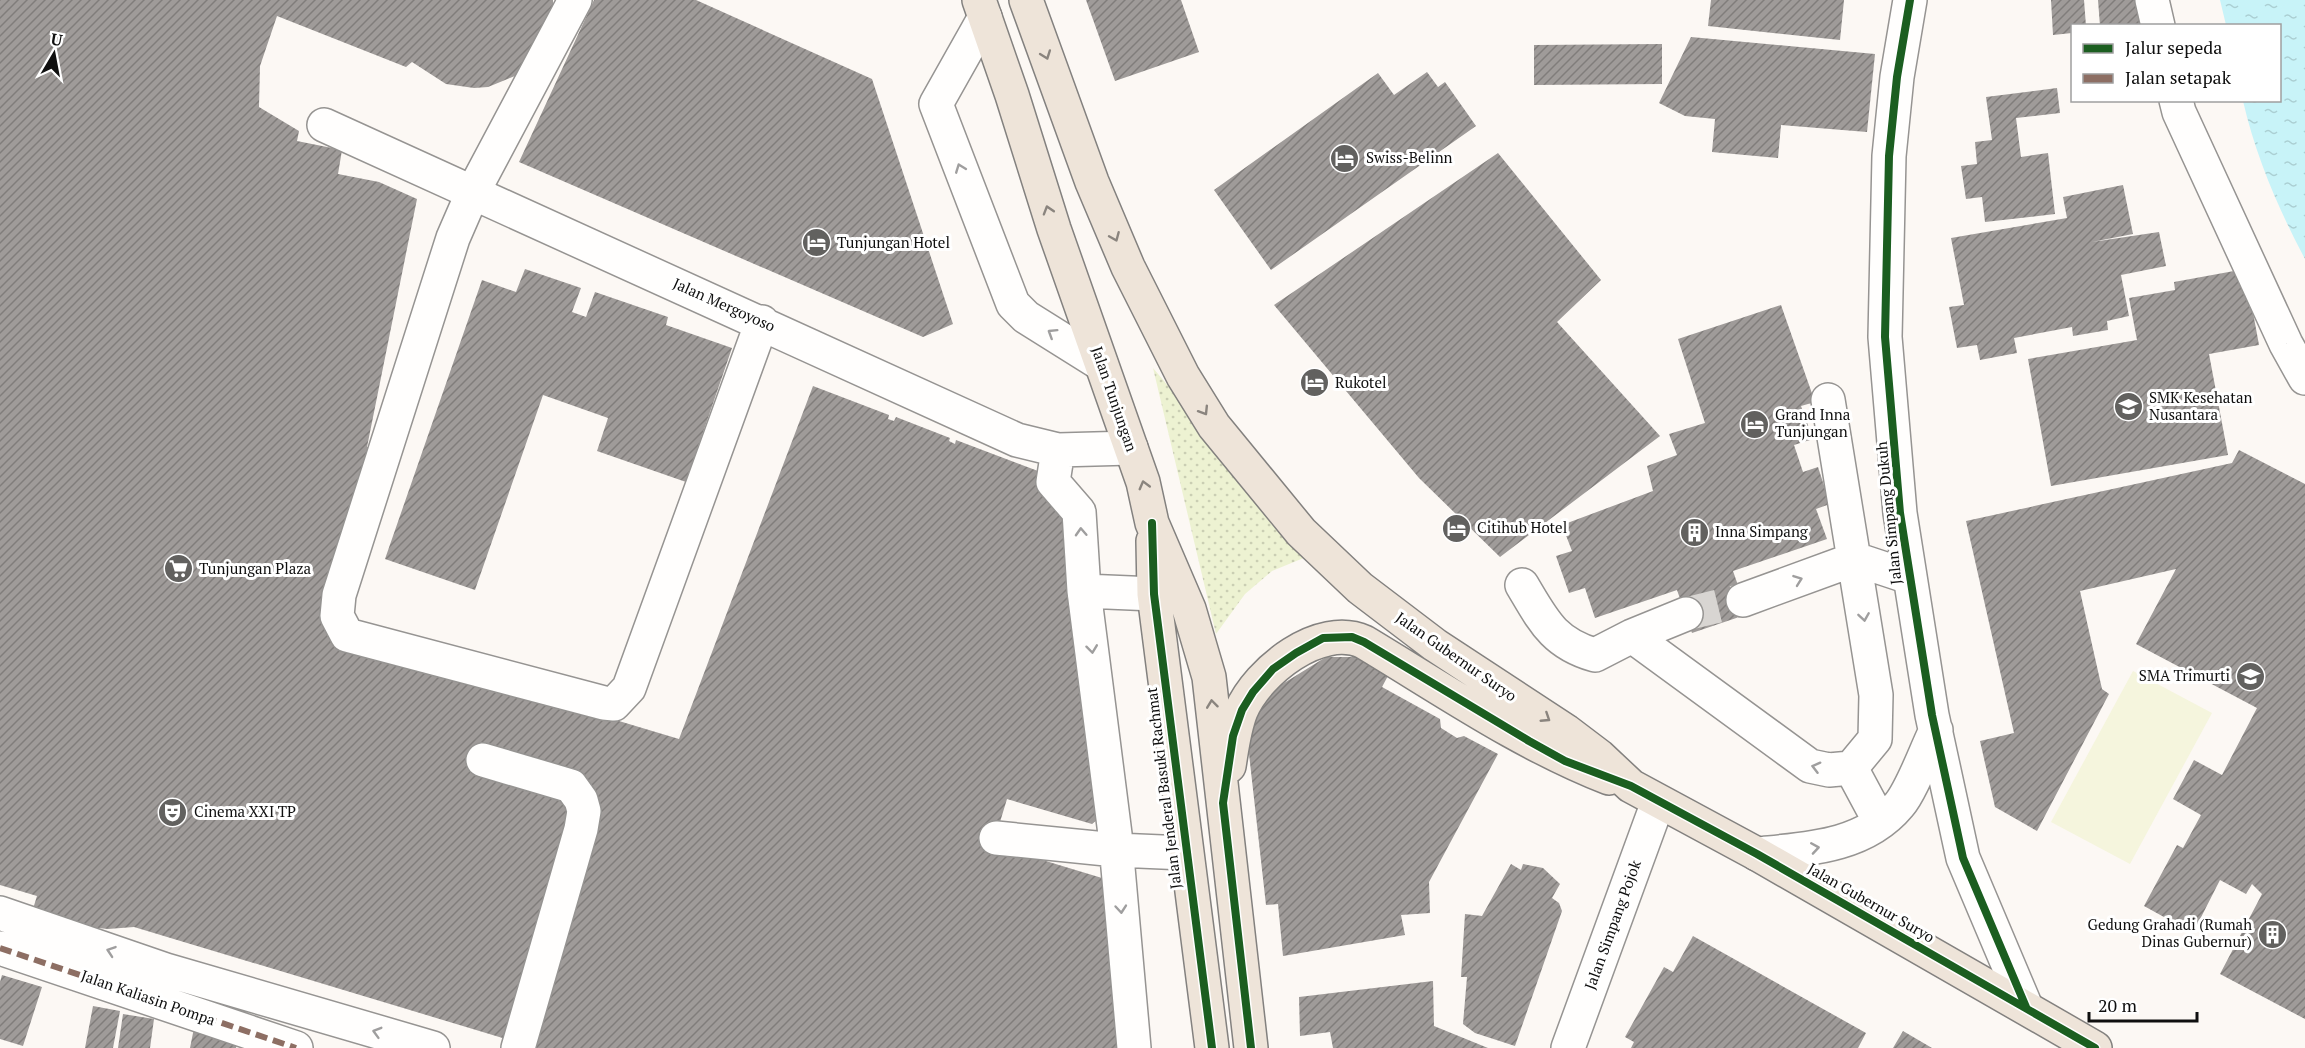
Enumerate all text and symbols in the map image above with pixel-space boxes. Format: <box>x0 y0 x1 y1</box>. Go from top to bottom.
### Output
north arrow <box>24 24 84 84</box>
legend <box>2071 24 2281 102</box>
text: U <box>49 27 65 51</box>
text: Jalur sepeda <box>2125 35 2222 59</box>
one-way arrow <box>1039 49 1052 60</box>
text: Jalan setapak <box>2125 65 2232 89</box>
hotel icon: Swiss-Belinn <box>1329 142 1361 174</box>
place label: Swiss-Belinn <box>1366 147 1453 167</box>
one-way arrow <box>955 163 967 174</box>
one-way arrow <box>1043 205 1055 216</box>
hotel icon: Tunjungan Hotel <box>800 227 832 259</box>
one-way arrow <box>1108 231 1120 242</box>
place label: Tunjungan Hotel <box>837 232 950 252</box>
street label: Jalan Mergoyoso <box>670 273 779 336</box>
one-way arrow <box>1048 329 1058 341</box>
street label: Jalan Tunjungan <box>1088 343 1142 454</box>
hotel icon: Rukotel <box>1298 367 1330 399</box>
place label: Rukotel <box>1335 372 1386 392</box>
place label: SMK Kesehatan Nusantara <box>2149 387 2252 424</box>
school or university icon: SMK Kesehatan Nusantara <box>2112 391 2144 423</box>
one-way arrow <box>1197 404 1208 415</box>
place label: Grand Inna Tunjungan <box>1775 404 1851 441</box>
hotel icon: Grand Inna Tunjungan <box>1738 408 1770 440</box>
street label: Jalan Simpang Dukuh <box>1871 440 1905 586</box>
one-way arrow <box>1138 480 1151 490</box>
hotel icon: Citihub Hotel <box>1440 512 1472 544</box>
building icon: Inna Simpang <box>1678 516 1710 548</box>
place label: Citihub Hotel <box>1477 517 1567 537</box>
place label: Inna Simpang <box>1715 521 1809 541</box>
one-way arrow <box>1075 528 1088 537</box>
supermarket icon: Tunjungan Plaza <box>162 553 194 585</box>
place label: Tunjungan Plaza <box>199 558 312 578</box>
one-way arrow <box>1792 574 1803 587</box>
street label: Jalan Gubernur Suryo <box>1392 607 1521 705</box>
one-way arrow <box>1857 612 1870 622</box>
one-way arrow <box>1085 644 1097 653</box>
school or university icon: SMA Trimurti <box>2235 660 2267 692</box>
place label: SMA Trimurti <box>2139 665 2230 685</box>
street label: Jalan Jenderal Basuki Rachmat <box>1141 686 1185 890</box>
one-way arrow <box>1206 699 1219 708</box>
one-way arrow <box>1540 711 1551 722</box>
one-way arrow <box>1811 761 1821 774</box>
theatre icon: Cinema XXI TP <box>157 796 189 828</box>
place label: Cinema XXI TP <box>194 801 296 821</box>
one-way arrow <box>1811 842 1820 854</box>
street label: Jalan Simpang Pojok <box>1579 857 1645 992</box>
street label: Jalan Gubernur Suryo <box>1805 858 1938 947</box>
one-way arrow <box>1114 904 1127 913</box>
place label: Gedung Grahadi (Rumah Dinas Gubernur) <box>2088 914 2252 951</box>
building icon: Gedung Grahadi (Rumah Dinas Gubernur) <box>2257 918 2289 950</box>
one-way arrow <box>106 946 116 959</box>
street label: Jalan Kaliasin Pompa <box>79 965 218 1030</box>
scale bar <box>2089 985 2197 1023</box>
text: 20 m <box>2098 993 2138 1017</box>
one-way arrow <box>372 1027 383 1039</box>

